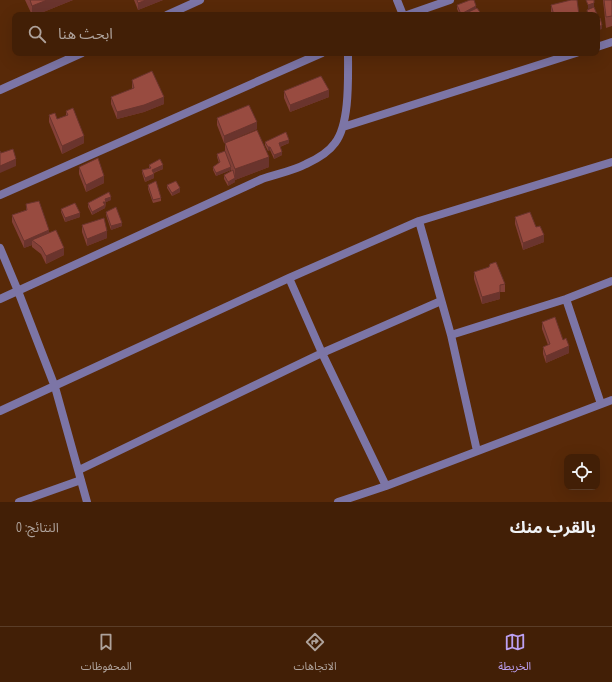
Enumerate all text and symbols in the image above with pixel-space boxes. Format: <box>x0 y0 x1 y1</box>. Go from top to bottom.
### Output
search box <box>12 12 600 56</box>
icon: search <box>26 23 48 45</box>
text: ابحث هنا <box>58 24 113 43</box>
map controls <box>564 454 600 490</box>
button: locate <box>564 454 600 490</box>
text: بالقرب منك <box>510 516 596 538</box>
text: النتائج: 0 <box>16 519 59 536</box>
tab: المحفوظات <box>81 631 132 678</box>
tab: الاتجاهات <box>294 631 337 678</box>
tab: الخريطة <box>498 631 531 678</box>

